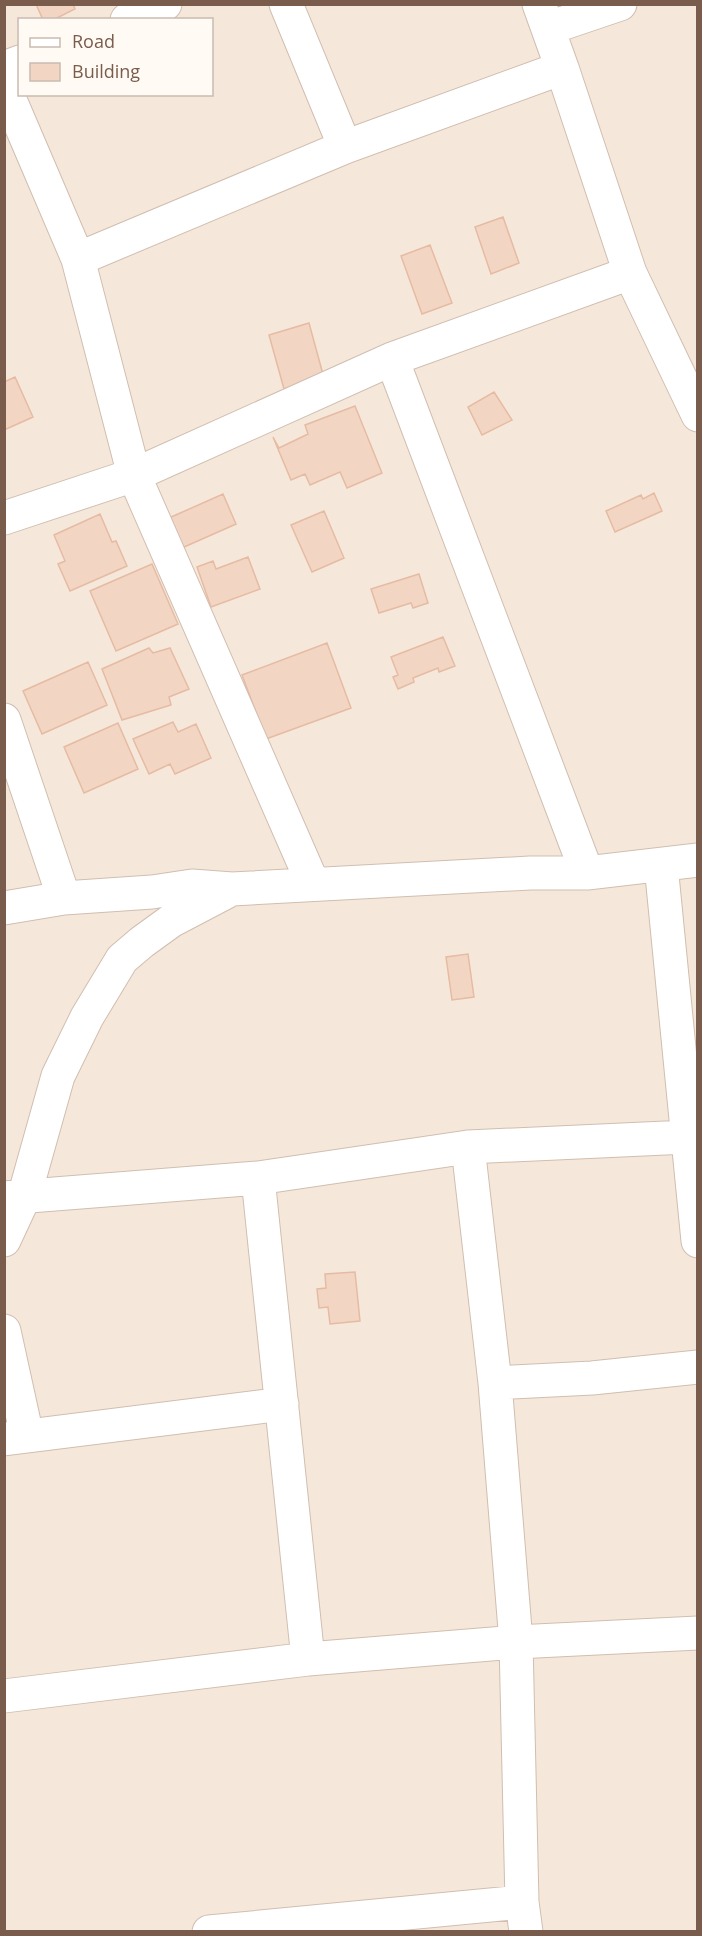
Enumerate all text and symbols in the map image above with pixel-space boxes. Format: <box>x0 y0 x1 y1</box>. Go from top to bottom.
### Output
legend <box>18 18 213 96</box>
text: Road <box>72 29 115 53</box>
text: Building <box>72 59 140 83</box>

